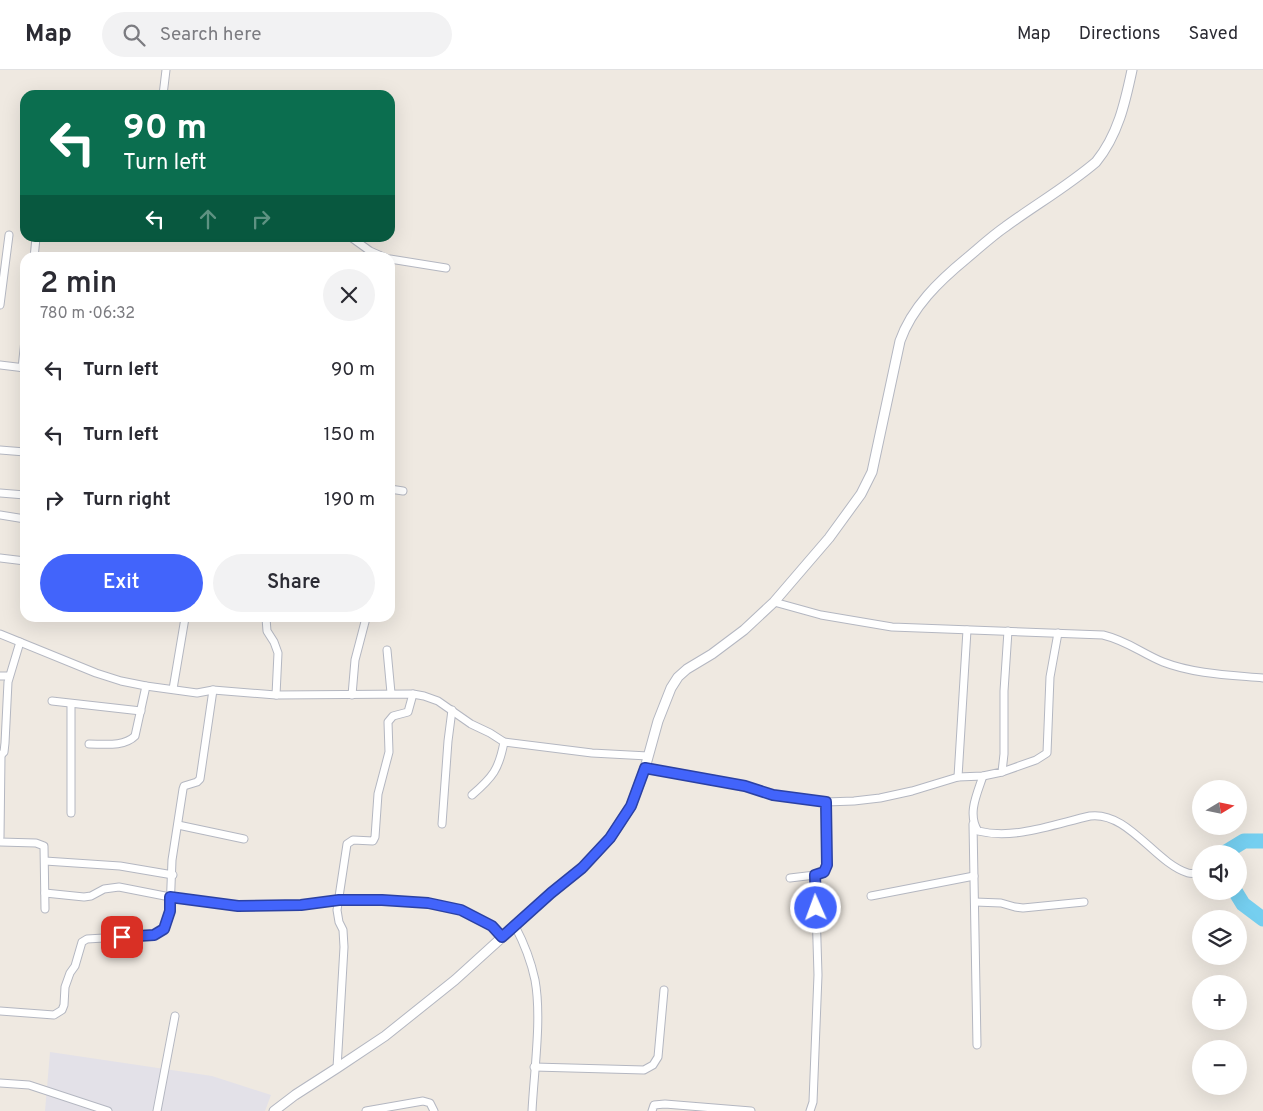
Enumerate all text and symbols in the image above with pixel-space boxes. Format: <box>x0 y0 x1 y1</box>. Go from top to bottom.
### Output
search box <box>102 12 452 57</box>
text: Map <box>25 20 72 50</box>
icon: search <box>120 21 148 49</box>
text: Search here <box>160 23 261 47</box>
text: Map <box>1017 23 1051 46</box>
text: Directions <box>1079 23 1161 46</box>
text: Saved <box>1189 23 1238 46</box>
text: 90 m <box>123 107 207 151</box>
icon: left <box>40 110 105 175</box>
text: Turn left <box>123 150 206 177</box>
icon: left <box>141 205 169 233</box>
icon: ahead <box>194 205 222 233</box>
icon: right <box>247 205 275 233</box>
text: 2 min <box>40 266 117 303</box>
button: close <box>323 269 375 321</box>
text: 780 m · 06:32 <box>40 304 135 324</box>
icon: left <box>40 356 68 384</box>
text: Turn left <box>83 358 159 382</box>
text: 90 m <box>331 358 375 382</box>
icon: left <box>40 421 68 449</box>
text: Turn left <box>83 423 159 447</box>
text: 150 m <box>323 423 375 447</box>
icon: right <box>40 486 68 514</box>
text: Turn right <box>83 488 171 512</box>
text: 190 m <box>324 488 375 512</box>
button: Exit <box>40 554 203 612</box>
button: Share <box>213 554 375 612</box>
north arrow <box>1192 780 1248 835</box>
map controls <box>1192 780 1247 1095</box>
button: sound <box>1192 845 1247 900</box>
position arrow <box>789 881 841 933</box>
button: layers <box>1192 910 1247 965</box>
pin <box>101 916 143 958</box>
icon: arrive <box>108 923 136 951</box>
button: + <box>1192 975 1247 1030</box>
button: − <box>1192 1040 1247 1095</box>

